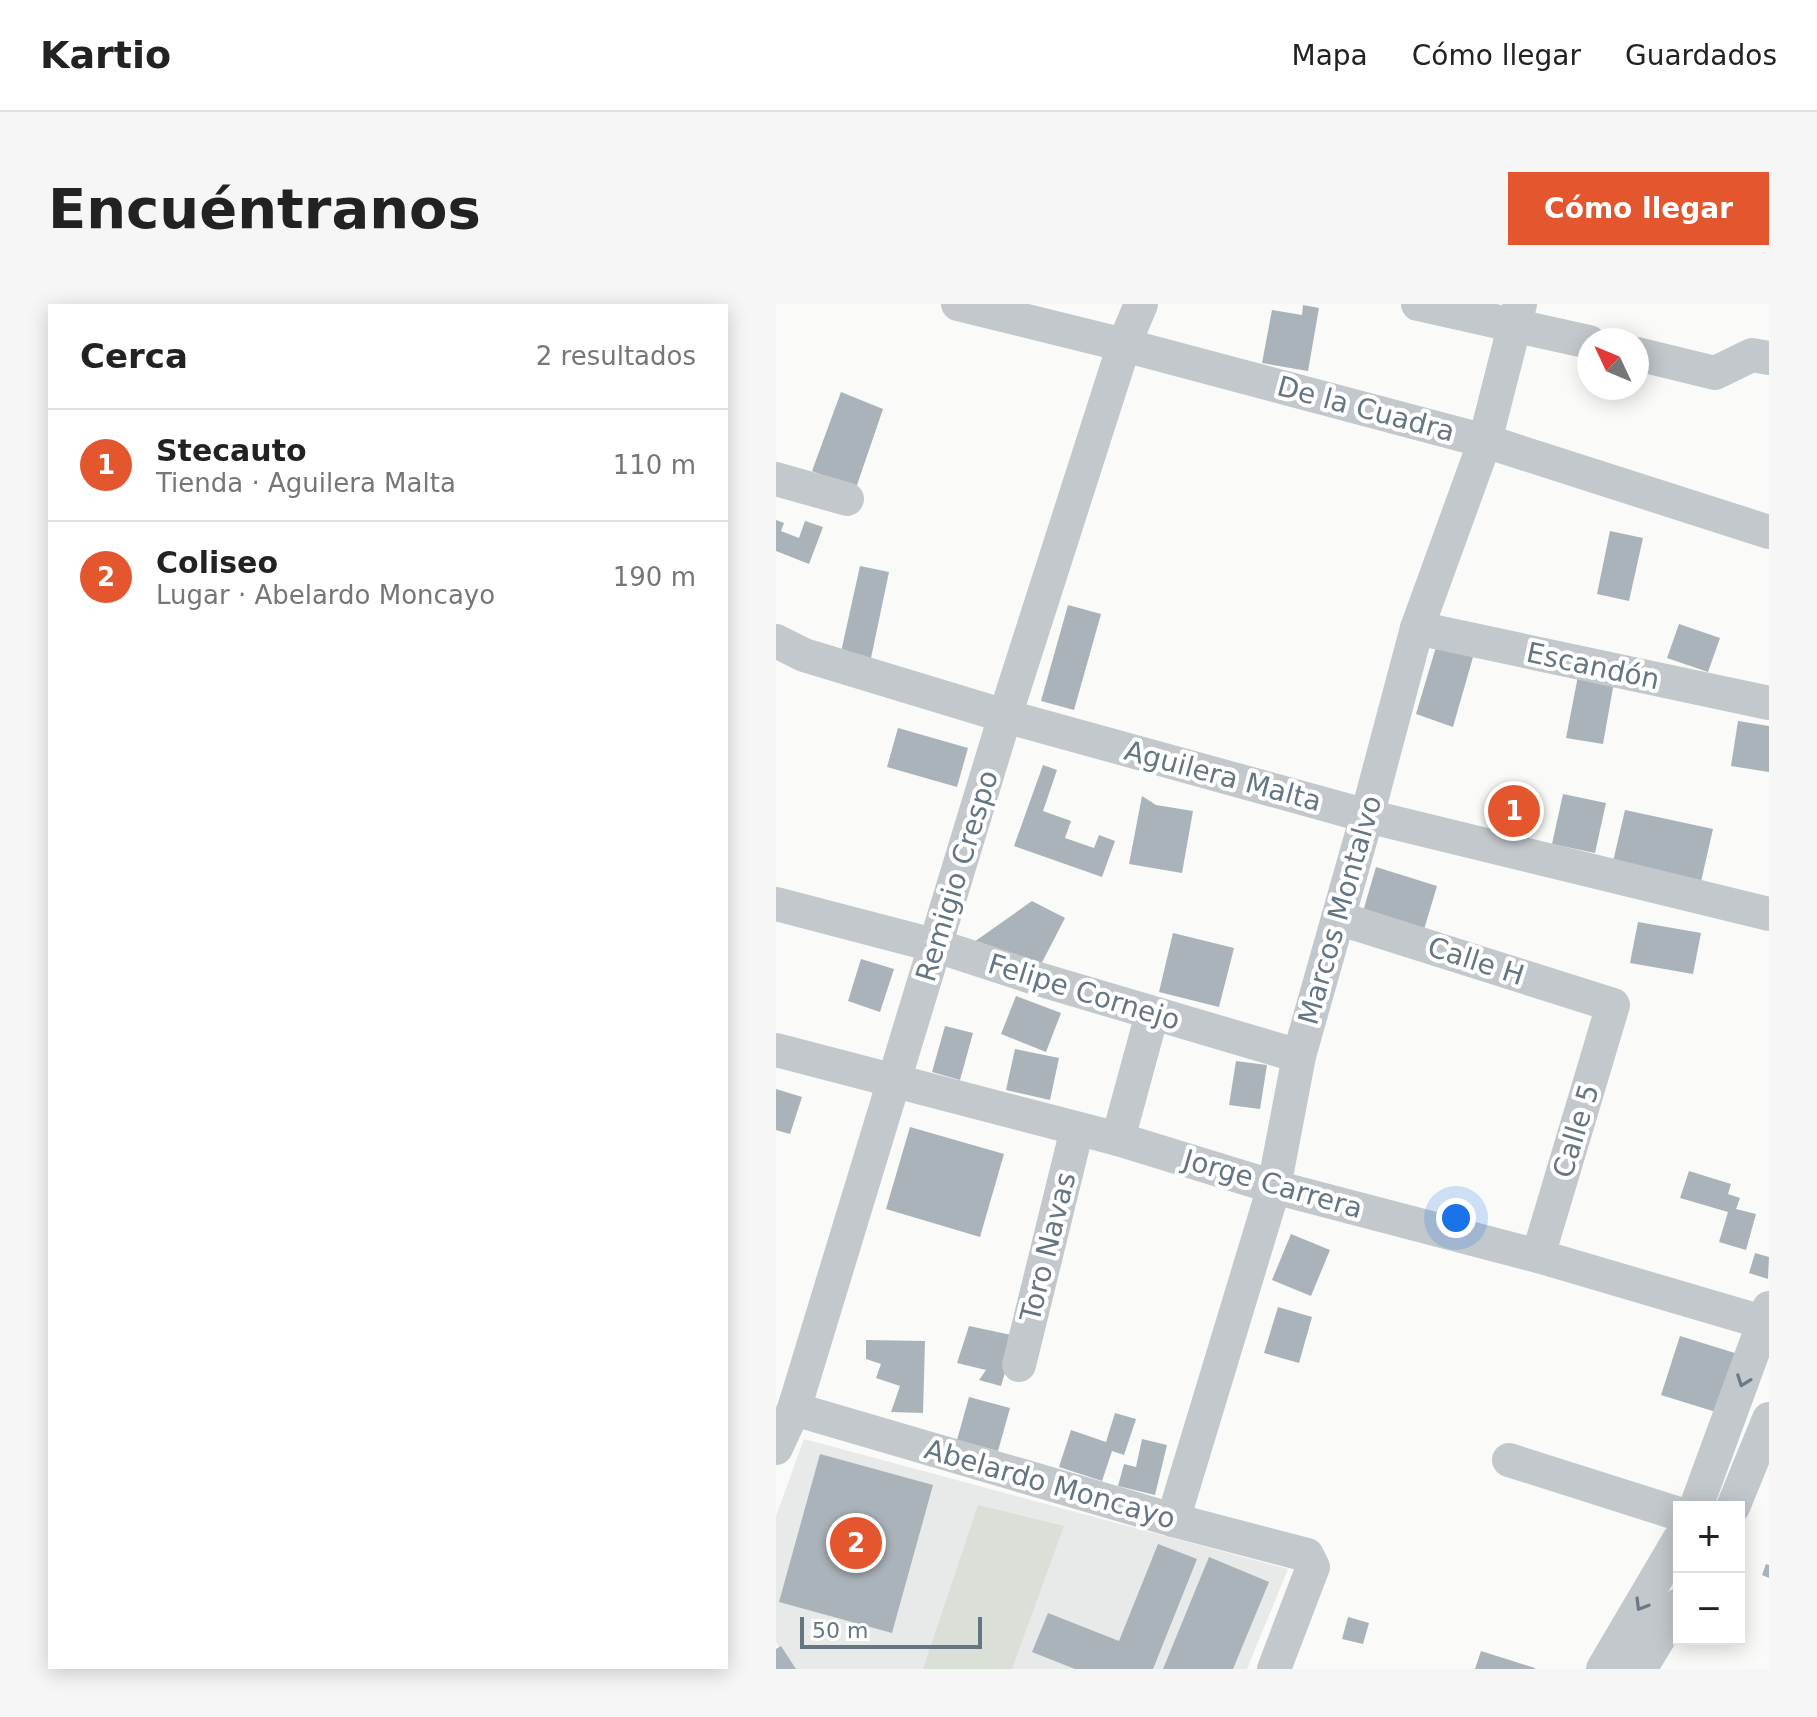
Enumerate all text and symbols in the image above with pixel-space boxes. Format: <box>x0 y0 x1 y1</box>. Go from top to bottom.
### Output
text: Kartio <box>40 33 171 77</box>
text: Mapa <box>1291 39 1368 72</box>
text: Cómo llegar <box>1412 39 1581 72</box>
text: Guardados <box>1625 39 1777 72</box>
button: Cómo llegar <box>1508 172 1769 245</box>
text: Encuéntranos <box>48 176 481 241</box>
north arrow <box>1577 328 1649 400</box>
text: Cerca <box>80 336 188 376</box>
text: 2 resultados <box>536 341 696 371</box>
street label: De la Cuadra <box>1274 369 1458 449</box>
text: Stecauto <box>156 433 307 468</box>
text: 1 <box>97 450 115 480</box>
text: 110 m <box>613 450 696 480</box>
text: Tienda · Aguilera Malta <box>156 468 456 498</box>
text: Coliseo <box>156 545 278 580</box>
text: 2 <box>97 562 115 592</box>
text: 190 m <box>613 562 696 592</box>
text: Lugar · Abelardo Moncayo <box>156 580 495 610</box>
street label: Escandón <box>1523 636 1663 696</box>
street label: Aguilera Malta <box>1121 734 1325 818</box>
street label: Remigio Crespo <box>909 766 1005 986</box>
pin: 1 <box>1488 781 1540 841</box>
street label: Marcos Montalvo <box>1291 792 1389 1028</box>
street label: Calle H <box>1424 930 1528 992</box>
street label: Felipe Cornejo <box>984 947 1184 1037</box>
street label: Calle 5 <box>1546 1080 1606 1182</box>
street label: Jorge Carrera <box>1178 1142 1366 1225</box>
street label: Toro Navas <box>1013 1169 1082 1326</box>
your location <box>1436 1198 1476 1238</box>
one-way arrow <box>1736 1373 1753 1387</box>
street label: Abelardo Moncayo <box>921 1432 1179 1536</box>
map controls <box>1673 1501 1745 1645</box>
button: + <box>1673 1501 1745 1573</box>
pin: 2 <box>830 1513 882 1573</box>
button: − <box>1673 1573 1745 1645</box>
one-way arrow <box>1635 1596 1651 1610</box>
scale bar <box>800 1613 982 1649</box>
text: 50 m <box>812 1618 868 1643</box>

